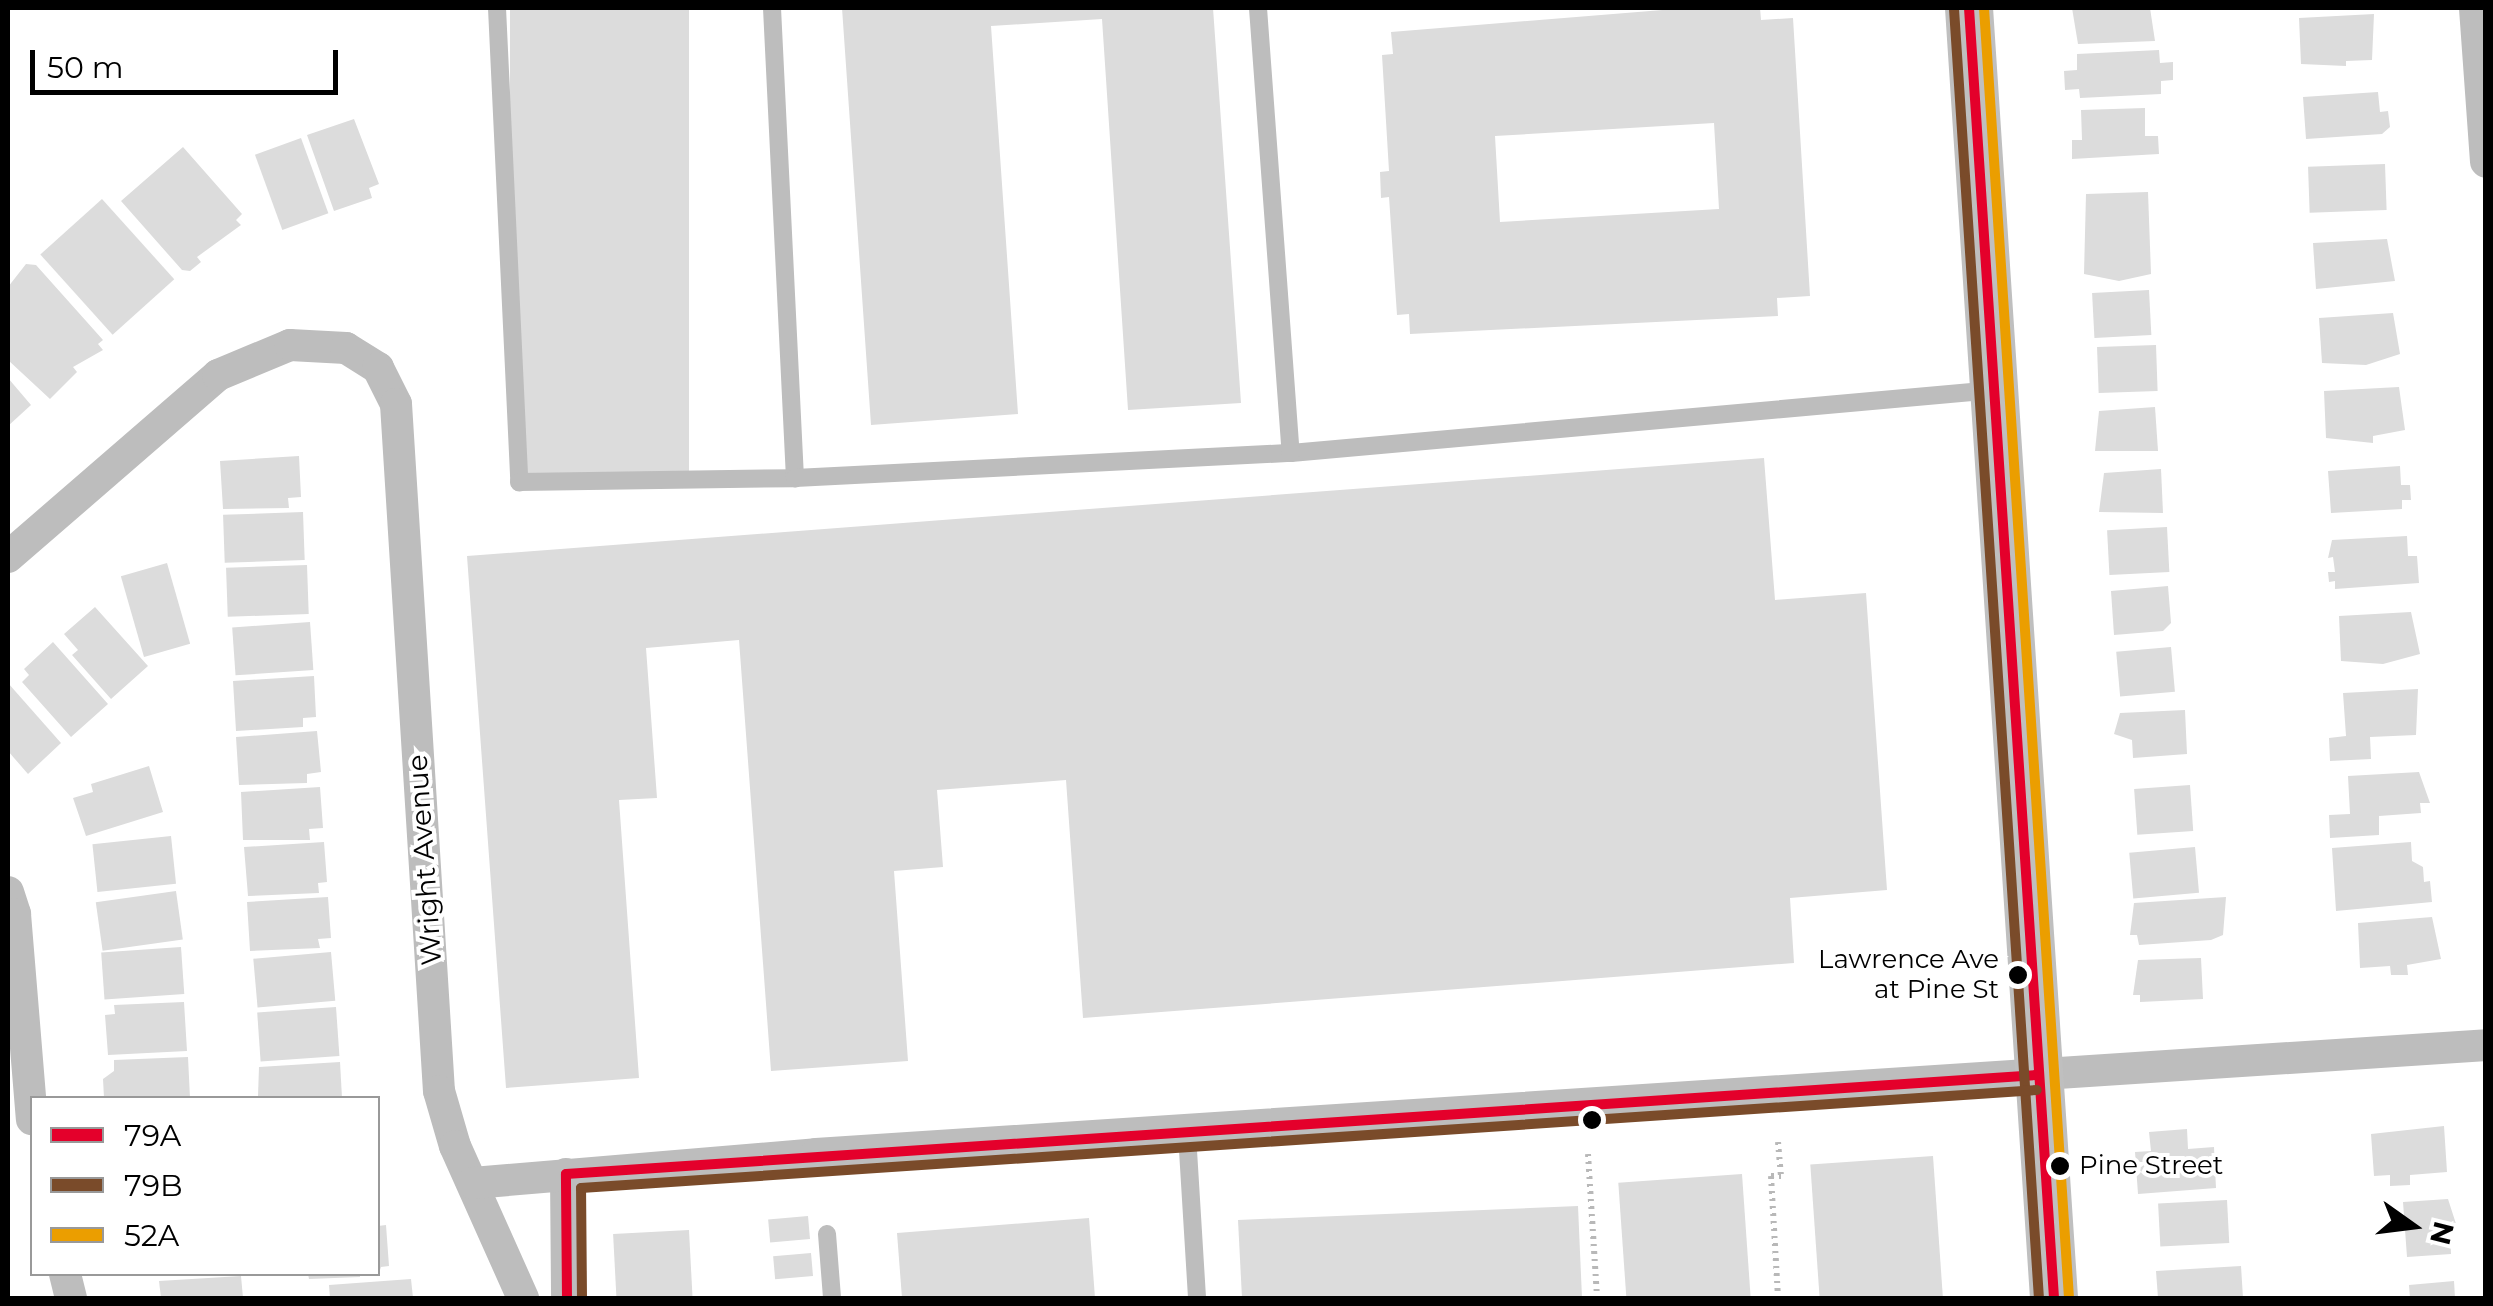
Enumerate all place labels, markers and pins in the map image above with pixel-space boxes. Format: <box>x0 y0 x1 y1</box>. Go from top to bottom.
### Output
place label: Lawrence Ave at Pine St <box>1818 944 1999 1006</box>
marker: Lawrence Ave at Pine St <box>2008 965 2028 985</box>
unlabelled marker <box>1582 1110 1602 1130</box>
place label: Pine Street <box>2079 1150 2223 1182</box>
marker: Pine Street <box>2050 1156 2070 1176</box>

